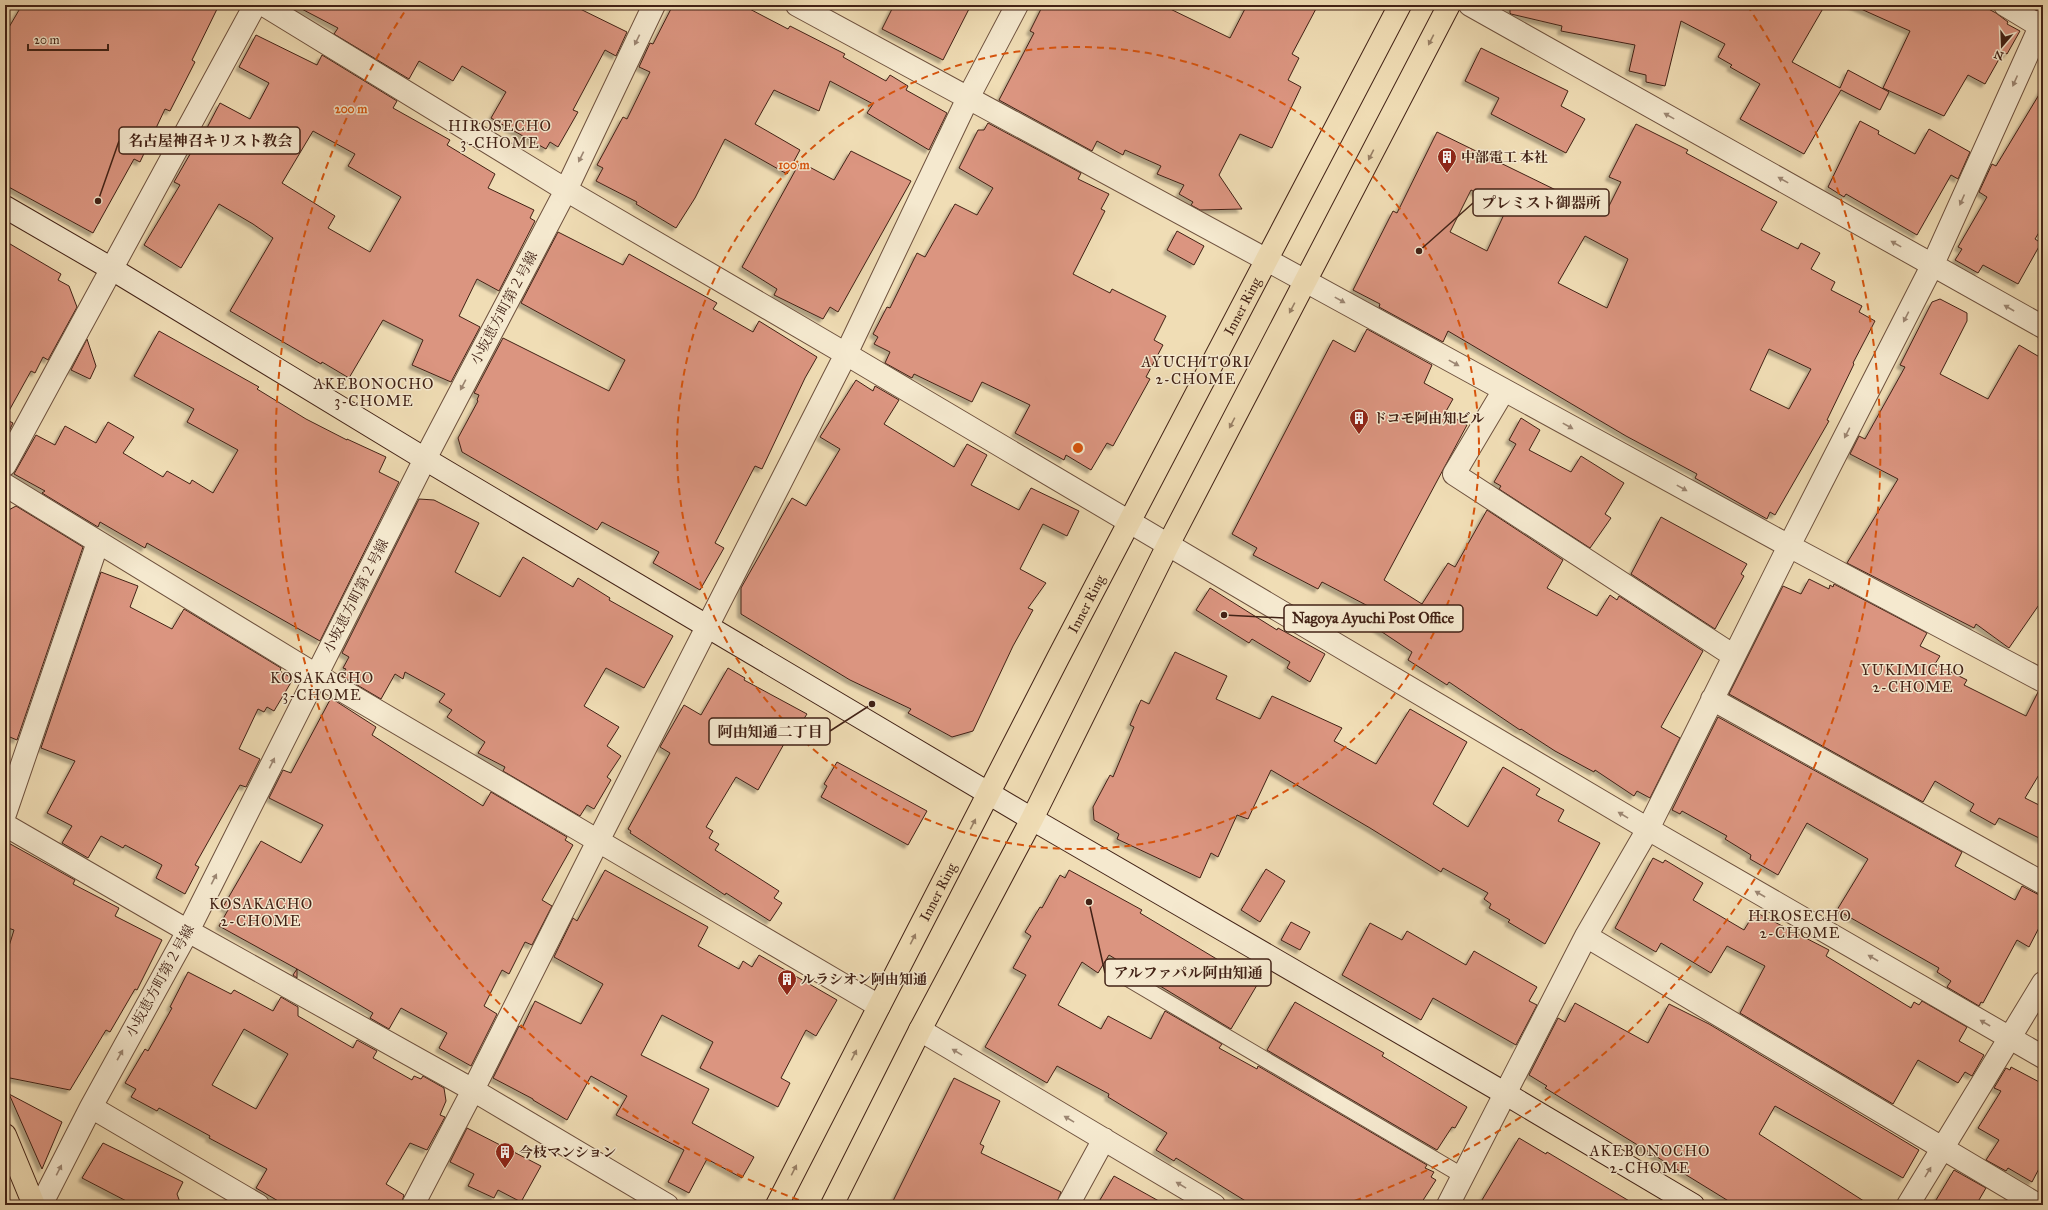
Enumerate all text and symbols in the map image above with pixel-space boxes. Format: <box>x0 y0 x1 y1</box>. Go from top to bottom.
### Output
scale bar <box>28 26 108 52</box>
north arrow <box>1982 26 2022 66</box>
text: 20 m <box>34 33 60 47</box>
one-way arrow <box>1427 34 1434 45</box>
one-way arrow <box>634 35 640 46</box>
text: N <box>1992 47 2005 63</box>
one-way arrow <box>2012 76 2018 87</box>
text: 200 m <box>335 102 368 116</box>
one-way arrow <box>1664 113 1675 120</box>
district label: HIROSECHO 3-CHOME <box>448 117 552 152</box>
callout: 名古屋神召キリスト教会 <box>119 127 300 154</box>
text: 名古屋神召キリスト教会 <box>128 132 292 150</box>
building icon: 中部電工 本社 <box>1436 146 1458 174</box>
one-way arrow <box>1368 149 1374 161</box>
place label: 中部電工 本社 <box>1461 149 1548 166</box>
one-way arrow <box>578 152 584 163</box>
text: 100 m <box>778 158 811 172</box>
one-way arrow <box>1777 177 1789 183</box>
callout: プレミスト御器所 <box>1473 189 1609 216</box>
text: プレミスト御器所 <box>1481 194 1601 212</box>
one-way arrow <box>1959 194 1965 205</box>
one-way arrow <box>1890 240 1902 247</box>
street label: 小坂恵方町第２号線 <box>467 248 541 368</box>
street label: Inner Ring <box>1220 274 1265 338</box>
one-way arrow <box>1335 297 1346 304</box>
one-way arrow <box>1289 302 1295 314</box>
one-way arrow <box>2003 304 2015 311</box>
one-way arrow <box>1903 311 1909 323</box>
district label: AYUCHITORI 2-CHOME <box>1140 353 1251 388</box>
one-way arrow <box>1448 360 1460 366</box>
district label: AKEBONOCHO 3-CHOME <box>312 375 435 410</box>
one-way arrow <box>460 379 467 391</box>
building icon: ドコモ阿由知ビル <box>1348 407 1370 435</box>
place label: ドコモ阿由知ビル <box>1373 410 1484 427</box>
one-way arrow <box>1228 417 1235 429</box>
one-way arrow <box>1562 422 1574 429</box>
one-way arrow <box>1844 427 1850 439</box>
centre of rings <box>1071 441 1085 455</box>
one-way arrow <box>1676 485 1688 491</box>
street label: 小坂恵方町第２号線 <box>320 536 392 656</box>
street label: Inner Ring <box>1064 572 1109 636</box>
callout: Nagoya Ayuchi Post Office <box>1284 605 1463 632</box>
text: Nagoya Ayuchi Post Office <box>1292 609 1455 628</box>
district label: YUKIMICHO 2-CHOME <box>1861 661 1965 696</box>
district label: KOSAKACHO 3-CHOME <box>270 669 374 704</box>
callout: 阿由知通二丁目 <box>709 718 830 745</box>
text: 阿由知通二丁目 <box>717 723 823 741</box>
one-way arrow <box>269 757 275 768</box>
one-way arrow <box>1617 811 1629 818</box>
one-way arrow <box>970 818 976 829</box>
street label: Inner Ring <box>916 860 960 924</box>
one-way arrow <box>211 873 217 885</box>
one-way arrow <box>1754 890 1766 897</box>
district label: KOSAKACHO 2-CHOME <box>209 895 313 930</box>
district label: HIROSECHO 2-CHOME <box>1748 907 1852 942</box>
street label: 小坂恵方町第２号線 <box>122 922 198 1040</box>
one-way arrow <box>910 933 917 945</box>
one-way arrow <box>1867 955 1879 962</box>
callout: アルファパル阿由知通 <box>1105 959 1271 986</box>
text: アルファパル阿由知通 <box>1113 964 1263 982</box>
building icon: ルラシオン阿由知通 <box>776 968 798 996</box>
place label: ルラシオン阿由知通 <box>801 971 927 988</box>
one-way arrow <box>1979 1020 1991 1027</box>
one-way arrow <box>116 1049 123 1061</box>
one-way arrow <box>851 1049 857 1060</box>
one-way arrow <box>951 1049 963 1056</box>
one-way arrow <box>1063 1115 1075 1122</box>
building icon: 今枝マンション <box>494 1141 516 1169</box>
district label: AKEBONOCHO 2-CHOME <box>1588 1142 1711 1177</box>
place label: 今枝マンション <box>519 1144 616 1161</box>
one-way arrow <box>56 1164 62 1176</box>
one-way arrow <box>791 1165 798 1176</box>
one-way arrow <box>1925 1166 1932 1178</box>
one-way arrow <box>1176 1181 1186 1189</box>

